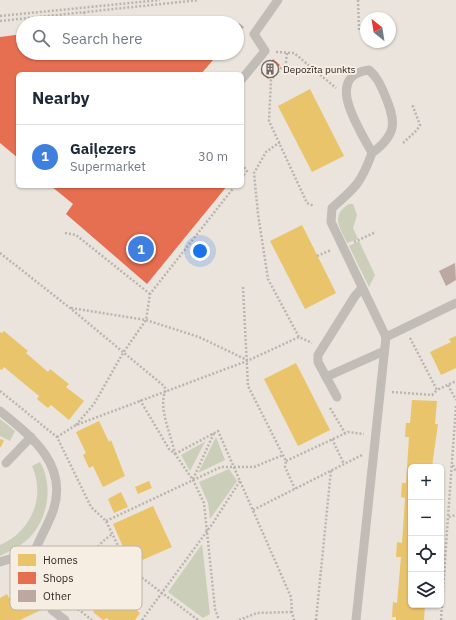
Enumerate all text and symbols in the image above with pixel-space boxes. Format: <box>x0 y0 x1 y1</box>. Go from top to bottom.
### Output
north arrow <box>360 12 396 48</box>
search box <box>16 16 244 60</box>
icon: search <box>30 27 52 49</box>
text: Search here <box>62 29 142 48</box>
building icon: Depozīta punkts <box>260 59 280 79</box>
place label: Depozīta punkts <box>283 63 356 76</box>
text: Nearby <box>32 87 90 109</box>
text: Gaiļezers <box>70 139 136 158</box>
text: 1 <box>41 148 49 165</box>
text: 30 m <box>198 148 228 165</box>
text: Supermarket <box>70 158 146 175</box>
pin: 1 <box>128 234 154 264</box>
your location <box>190 241 210 261</box>
map controls <box>408 464 444 608</box>
button: + <box>408 464 444 500</box>
button: − <box>408 500 444 536</box>
button: locate <box>408 536 444 572</box>
legend <box>10 546 142 610</box>
text: Homes <box>43 553 78 567</box>
text: Shops <box>43 571 74 585</box>
button: layers <box>408 572 444 608</box>
text: Other <box>43 589 71 603</box>

